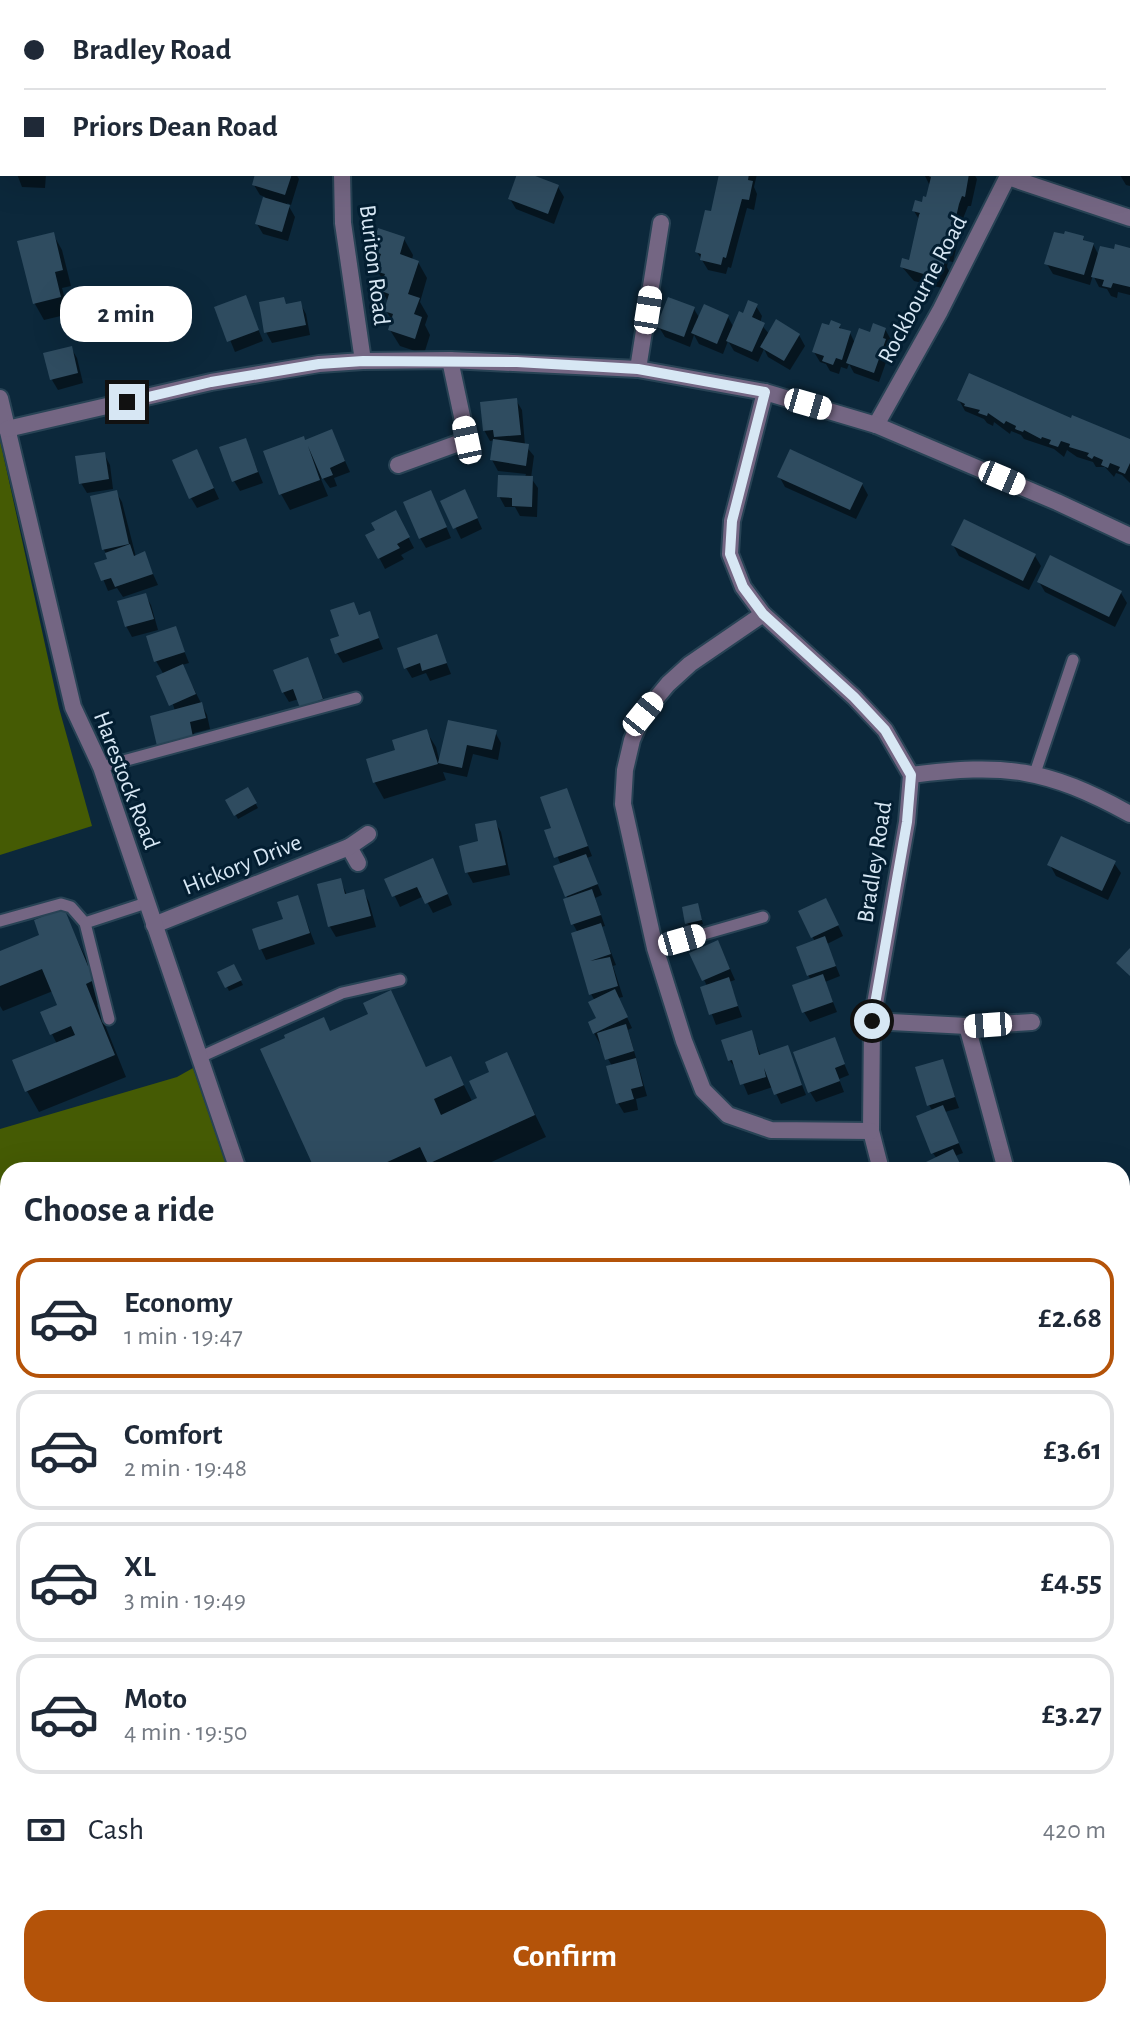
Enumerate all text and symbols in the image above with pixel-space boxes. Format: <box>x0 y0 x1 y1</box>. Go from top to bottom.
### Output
text: Bradley Road <box>72 35 231 65</box>
text: Priors Dean Road <box>72 112 278 142</box>
street label: Buriton Road <box>355 203 393 327</box>
street label: Rockbourne Road <box>874 212 972 367</box>
car <box>632 284 664 336</box>
callout: 2 min <box>61 286 193 342</box>
text: 2 min <box>97 301 155 327</box>
route end <box>109 384 145 420</box>
car <box>782 386 834 422</box>
car <box>450 414 484 466</box>
car <box>975 458 1029 498</box>
car <box>619 688 667 740</box>
street label: Harestock Road <box>89 708 163 853</box>
street label: Bradley Road <box>854 800 896 925</box>
street label: Hickory Drive <box>180 830 305 900</box>
car <box>656 922 708 958</box>
route start <box>854 1003 890 1039</box>
car <box>963 1011 1013 1039</box>
text: Choose a ride <box>24 1192 214 1228</box>
icon: car <box>28 1282 100 1354</box>
text: Economy <box>124 1288 233 1318</box>
text: £2.68 <box>1038 1303 1102 1333</box>
text: 1 min · 19:47 <box>124 1323 243 1349</box>
icon: car <box>28 1414 100 1486</box>
text: Comfort <box>124 1420 223 1450</box>
text: £3.61 <box>1044 1435 1102 1465</box>
text: 2 min · 19:48 <box>124 1455 247 1481</box>
icon: car <box>28 1546 100 1618</box>
text: XL <box>124 1552 156 1582</box>
text: £4.55 <box>1041 1567 1102 1597</box>
text: 3 min · 19:49 <box>124 1587 246 1613</box>
icon: car <box>28 1678 100 1750</box>
text: Moto <box>124 1684 187 1714</box>
text: £3.27 <box>1042 1699 1102 1729</box>
text: 4 min · 19:50 <box>124 1719 248 1745</box>
icon: cash <box>24 1808 68 1852</box>
text: Cash <box>88 1815 144 1845</box>
text: 420 m <box>1043 1817 1106 1843</box>
button: Confirm <box>24 1910 1106 2002</box>

